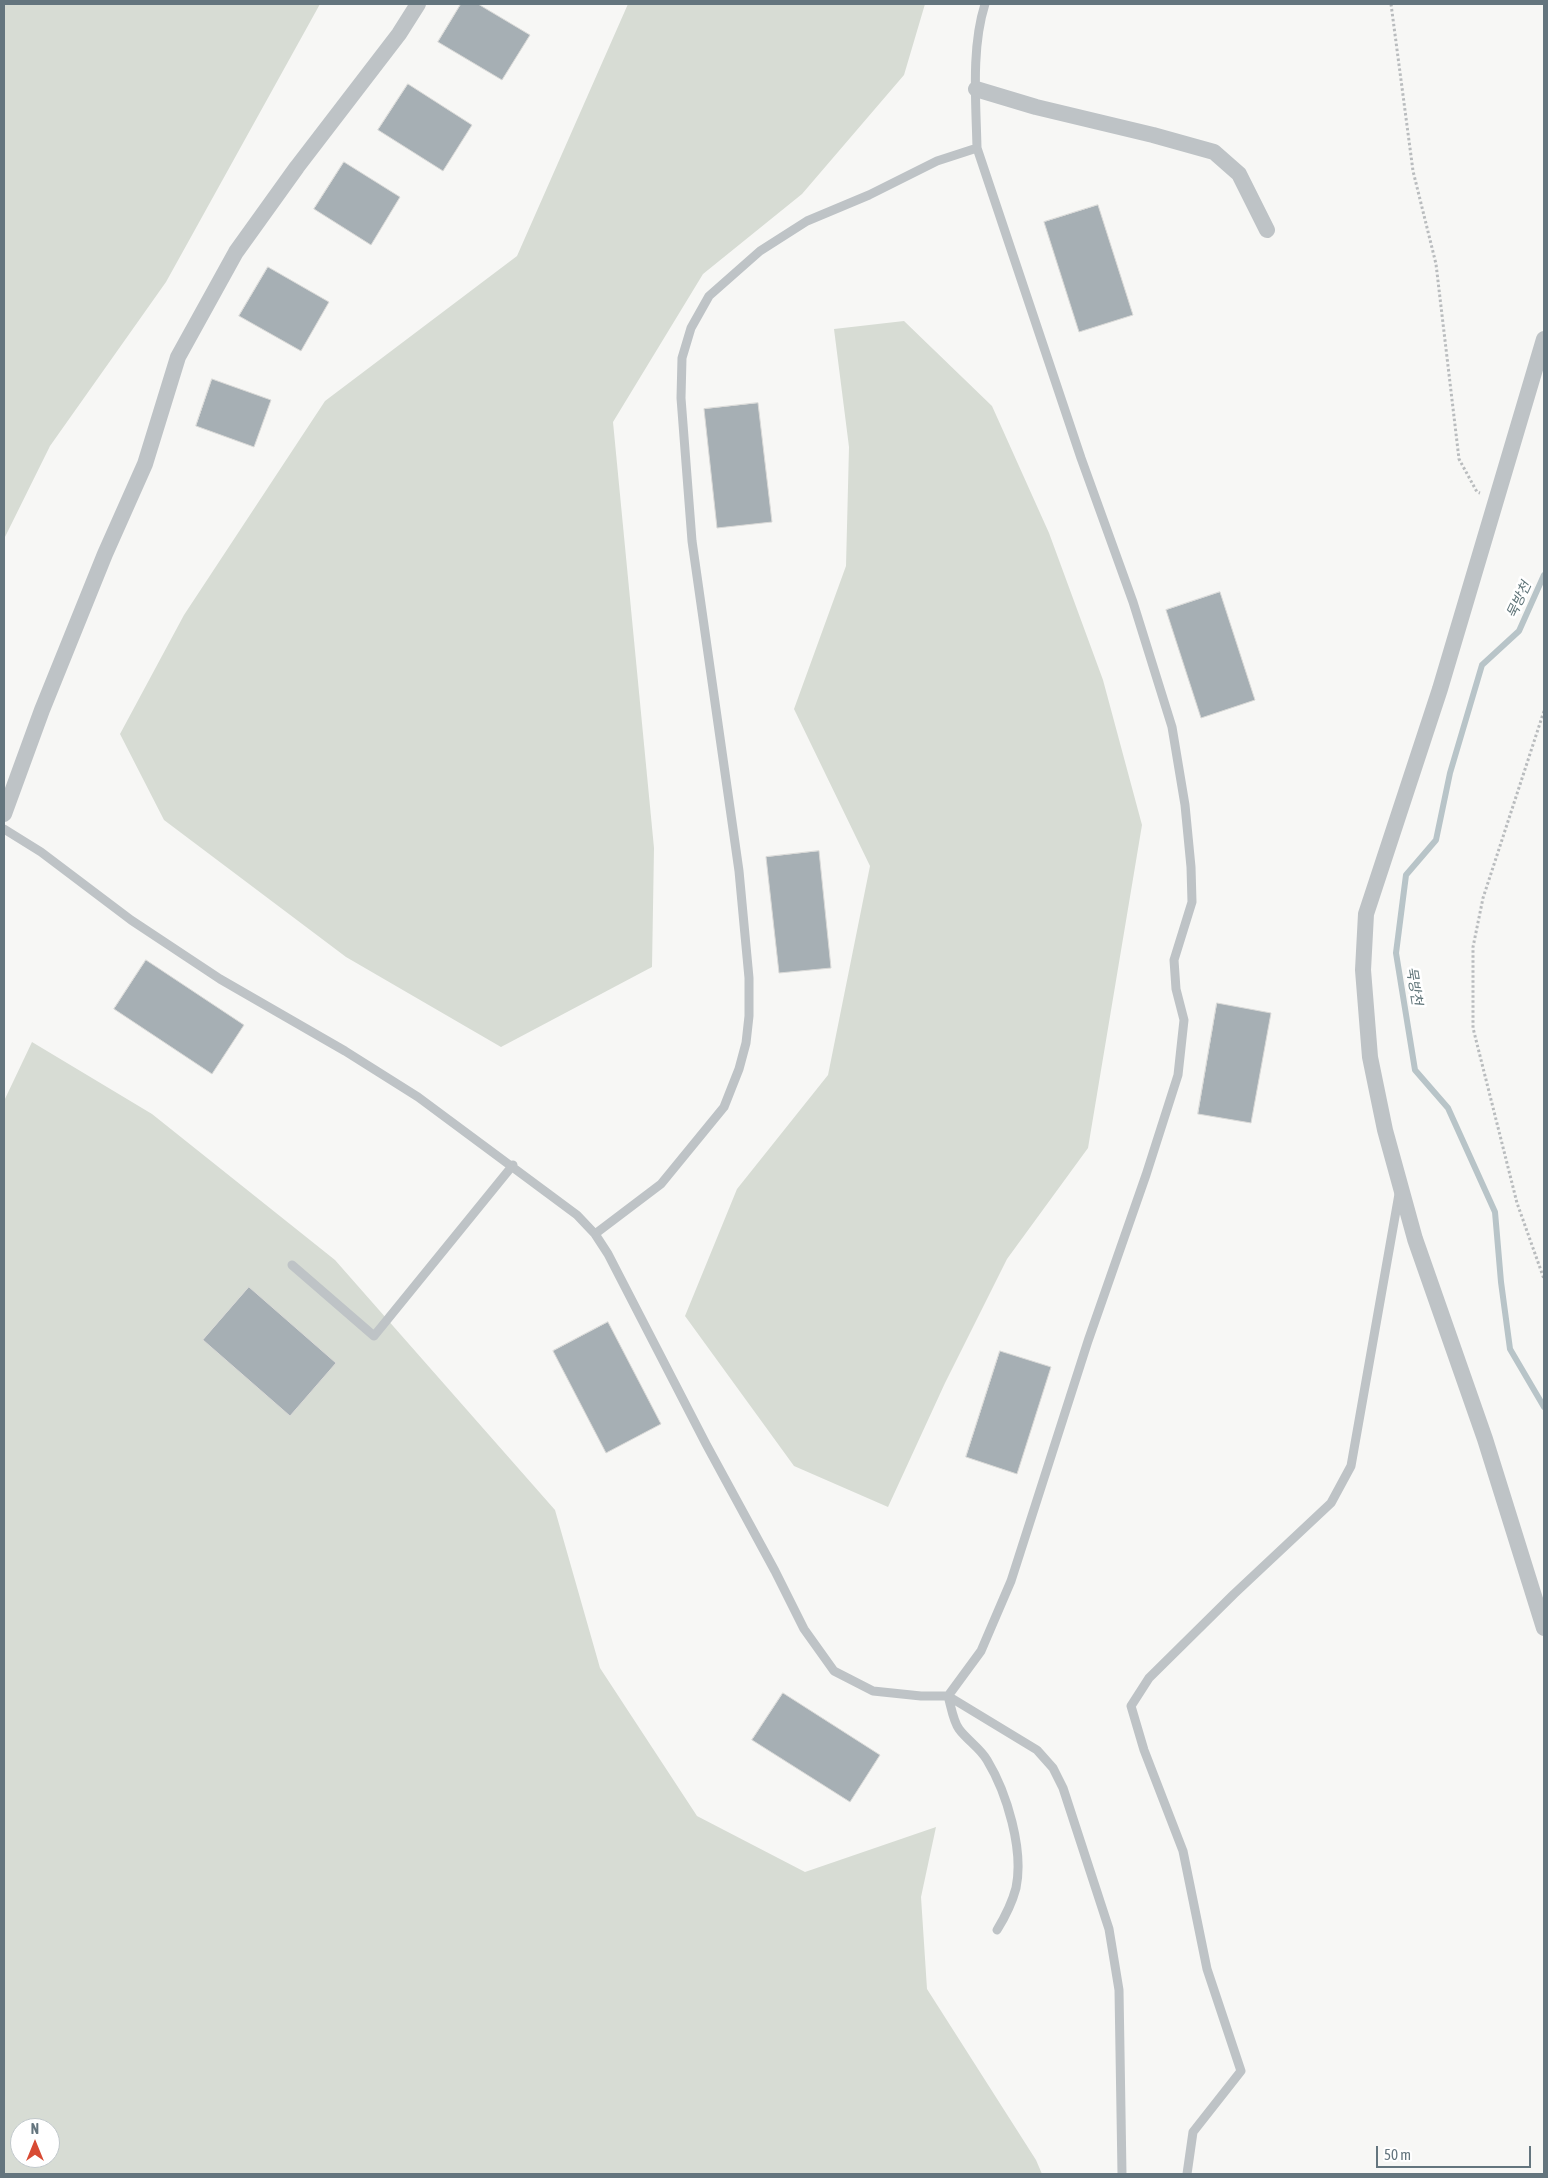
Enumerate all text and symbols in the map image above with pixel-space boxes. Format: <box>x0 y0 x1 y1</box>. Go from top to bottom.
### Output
water label: 묵방천 <box>1503 579 1535 621</box>
water label: 묵방천 <box>1403 966 1425 1006</box>
north arrow <box>10 2118 60 2168</box>
text: N <box>31 2121 39 2137</box>
scale bar <box>1378 2136 1533 2168</box>
text: 50 m <box>1384 2146 1411 2163</box>

